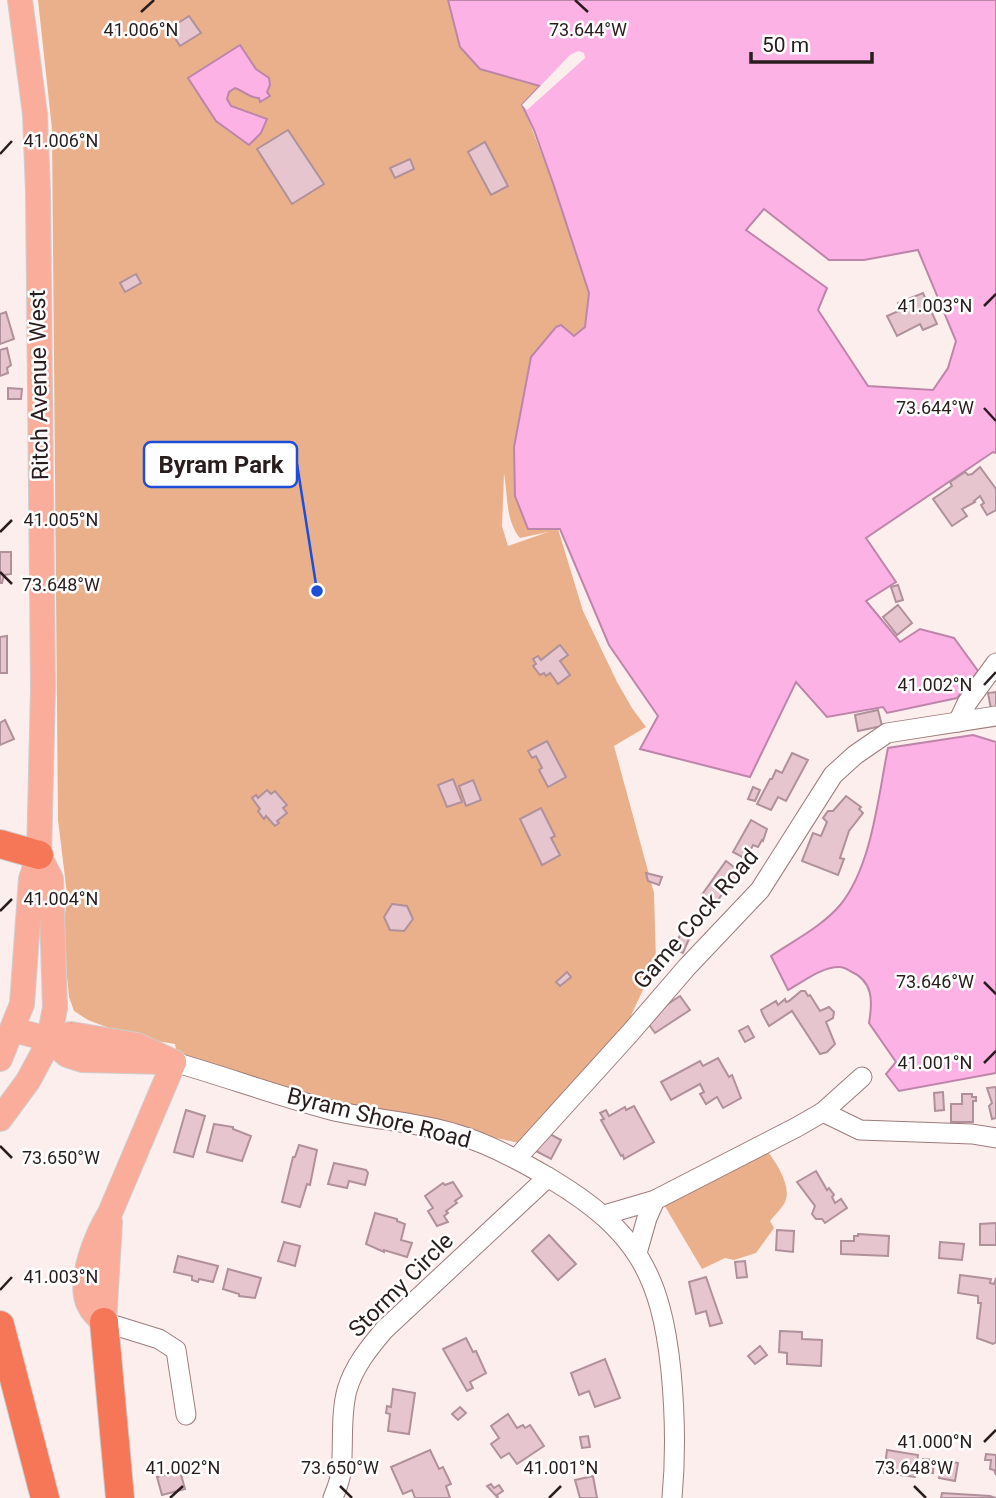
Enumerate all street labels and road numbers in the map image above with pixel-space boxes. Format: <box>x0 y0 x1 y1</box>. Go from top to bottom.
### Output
street label: Ritch Avenue West <box>24 290 54 480</box>
street label: Game Cock Road <box>628 844 764 994</box>
street label: Byram Shore Road <box>284 1082 474 1154</box>
street label: Stormy Circle <box>343 1227 459 1343</box>

